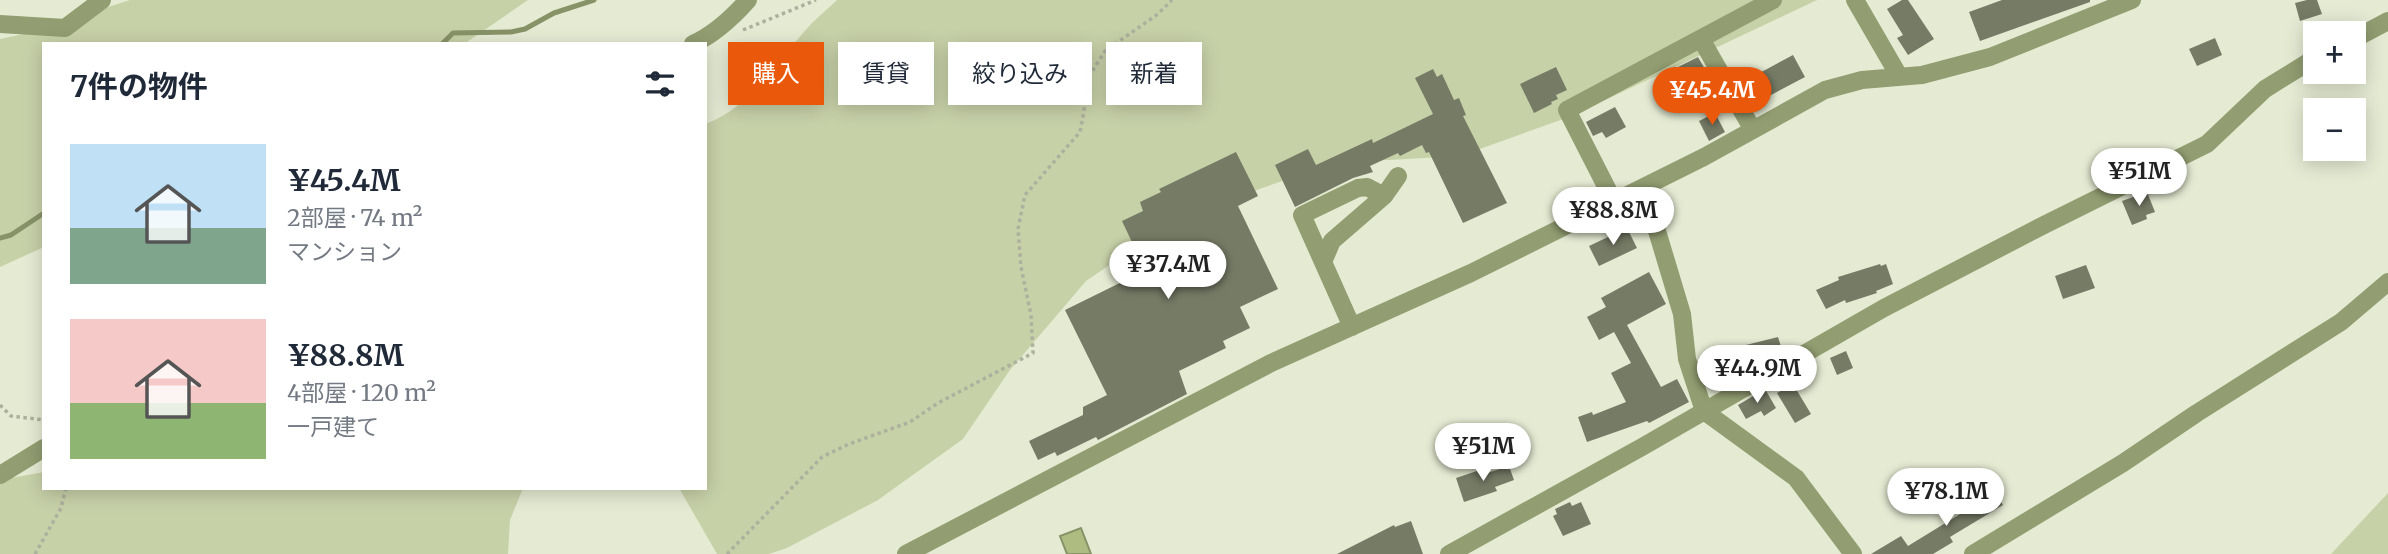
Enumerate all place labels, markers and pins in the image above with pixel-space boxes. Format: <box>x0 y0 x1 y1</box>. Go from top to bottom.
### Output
pin: ¥45.4M <box>1655 68 1769 127</box>
pin: ¥51M <box>2098 148 2180 208</box>
pin: ¥88.8M <box>1556 188 1670 247</box>
pin: ¥37.4M <box>1111 242 1225 301</box>
pin: ¥44.9M <box>1700 346 1814 405</box>
pin: ¥51M <box>1442 424 1524 483</box>
pin: ¥78.1M <box>1889 468 2003 528</box>

